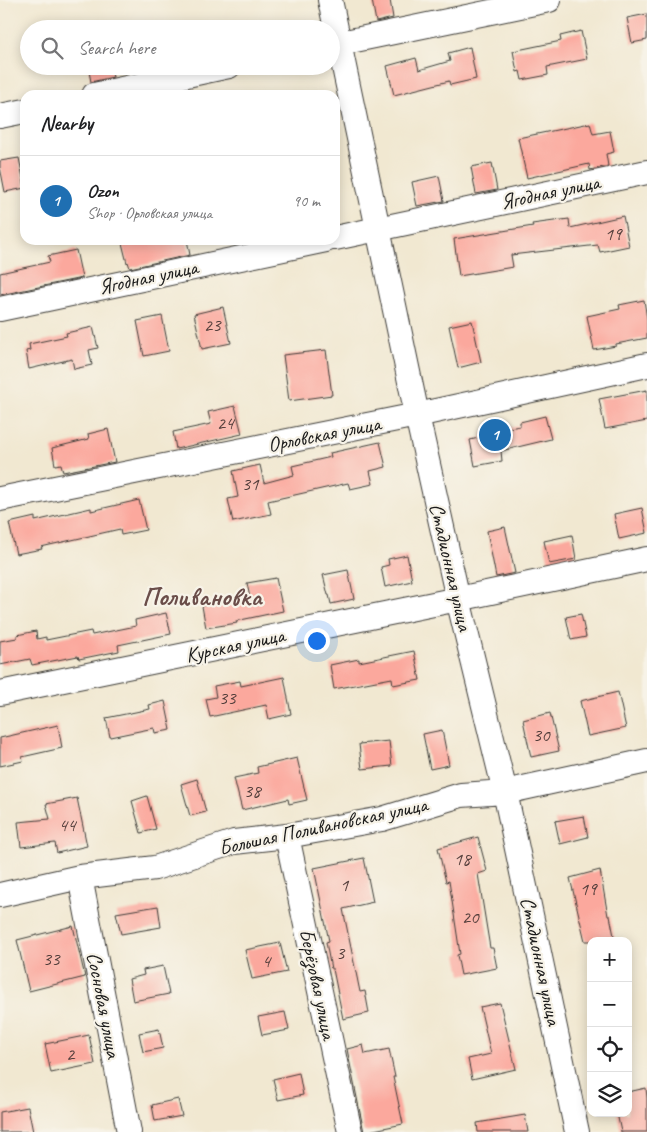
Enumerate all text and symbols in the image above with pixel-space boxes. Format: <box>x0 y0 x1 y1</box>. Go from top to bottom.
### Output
search box <box>20 20 340 75</box>
icon: search <box>38 34 66 62</box>
text: Search here <box>78 36 155 60</box>
text: Nearby <box>40 110 93 136</box>
street label: Ягодная улица <box>498 168 604 215</box>
text: Ozon <box>87 179 119 203</box>
text: 1 <box>52 191 60 211</box>
text: 90 m <box>293 191 320 211</box>
text: Shop · Орловская улица <box>87 203 212 223</box>
house number: 19 <box>604 222 623 246</box>
street label: Ягодная улица <box>96 253 202 300</box>
house number: 23 <box>203 313 222 337</box>
street label: Орловская улица <box>265 410 385 458</box>
house number: 24 <box>216 411 236 435</box>
pin: 1 <box>479 416 511 454</box>
house number: 31 <box>241 472 260 496</box>
street label: Стадионная улица <box>424 501 479 635</box>
district label: Поливановка <box>142 580 263 613</box>
street label: Курская улица <box>183 621 289 668</box>
your location <box>304 628 330 654</box>
house number: 33 <box>218 686 237 710</box>
house number: 30 <box>532 723 551 747</box>
house number: 38 <box>243 779 263 803</box>
street label: Большая Поливановская улица <box>216 791 432 861</box>
house number: 44 <box>58 813 78 837</box>
house number: 18 <box>453 847 473 871</box>
house number: 1 <box>340 873 350 897</box>
house number: 19 <box>579 877 598 901</box>
street label: Стадионная улица <box>515 895 568 1029</box>
house number: 20 <box>461 905 480 929</box>
street label: Берёзовая улица <box>293 926 343 1044</box>
map controls <box>587 937 632 1117</box>
button: + <box>587 937 632 982</box>
house number: 3 <box>336 941 346 965</box>
house number: 33 <box>42 947 61 971</box>
house number: 4 <box>262 949 273 973</box>
street label: Сосновая улица <box>81 950 127 1062</box>
button: − <box>587 982 632 1027</box>
button: locate <box>587 1027 632 1072</box>
house number: 2 <box>66 1042 76 1066</box>
button: layers <box>587 1072 632 1117</box>

